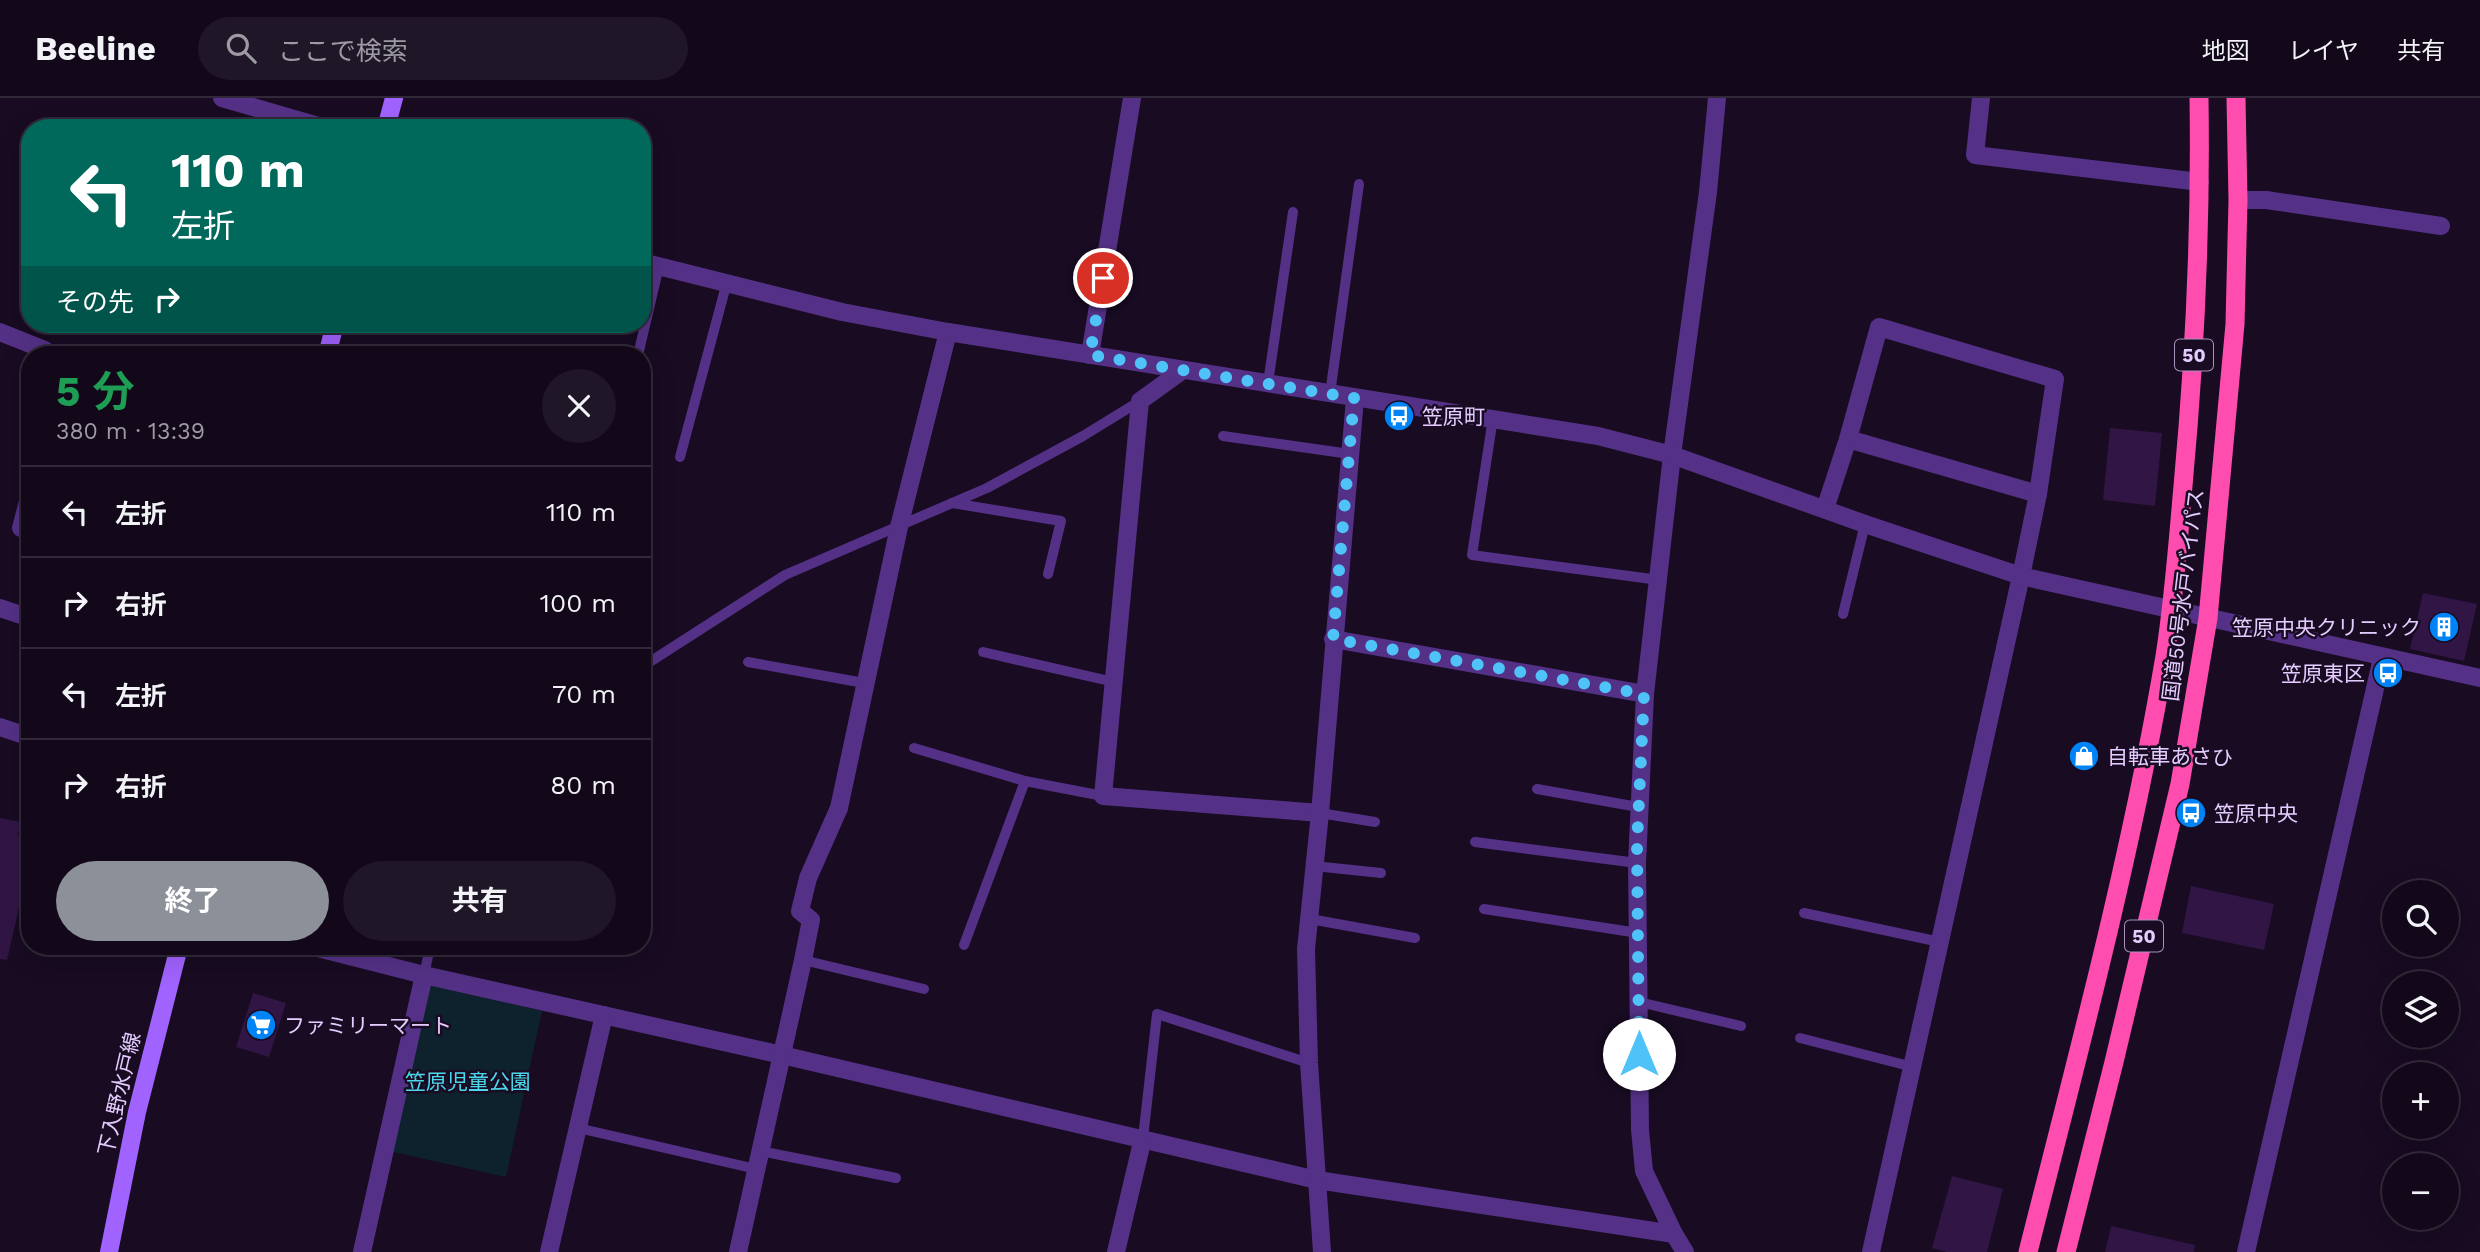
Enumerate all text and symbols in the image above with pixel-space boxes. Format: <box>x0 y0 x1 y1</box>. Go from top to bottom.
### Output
search box <box>198 17 688 80</box>
text: Beeline <box>35 29 156 68</box>
icon: search <box>222 29 260 67</box>
text: ここで検索 <box>278 36 408 66</box>
text: 地図 <box>2202 37 2250 65</box>
text: レイヤ <box>2288 37 2359 65</box>
text: 共有 <box>2397 37 2445 65</box>
text: 110 m <box>171 141 305 199</box>
icon: left <box>56 147 147 238</box>
text: 左折 <box>171 207 235 245</box>
pin <box>1073 248 1133 308</box>
icon: arrive <box>1084 259 1122 297</box>
icon: right <box>148 280 186 318</box>
text: その先 <box>56 287 134 317</box>
road number: 50 <box>2175 340 2213 370</box>
text: 5 分 <box>56 367 135 416</box>
button: close <box>542 369 616 443</box>
bus stop icon: 笠原町 <box>1382 399 1416 433</box>
place label: 笠原町 <box>1422 404 1485 429</box>
text: 380 m · 13:39 <box>56 418 205 445</box>
street label: 国道50号水戸バイパス <box>2158 487 2208 703</box>
icon: left <box>56 493 94 531</box>
text: 110 m <box>546 497 616 527</box>
text: 左折 <box>115 499 167 529</box>
icon: right <box>56 584 94 622</box>
text: 100 m <box>540 588 616 618</box>
text: 右折 <box>115 590 167 620</box>
building icon: 笠原中央クリニック <box>2427 610 2461 644</box>
place label: 笠原中央クリニック <box>2232 615 2421 640</box>
bus stop icon: 笠原東区 <box>2371 656 2405 690</box>
place label: 笠原東区 <box>2281 661 2365 686</box>
icon: left <box>56 675 94 713</box>
text: 70 m <box>552 679 616 709</box>
text: 左折 <box>115 681 167 711</box>
shop icon: 自転車あさひ <box>2067 739 2101 773</box>
place label: 自転車あさひ <box>2107 744 2233 769</box>
icon: right <box>56 766 94 804</box>
text: 80 m <box>550 770 616 800</box>
text: 右折 <box>115 772 167 802</box>
bus stop icon: 笠原中央 <box>2174 796 2208 830</box>
place label: 笠原中央 <box>2214 801 2298 826</box>
button: 終了 <box>56 861 329 941</box>
button: 共有 <box>343 861 616 941</box>
map controls <box>2382 880 2459 1230</box>
button: search <box>2382 880 2459 957</box>
road number: 50 <box>2125 920 2163 951</box>
button: layers <box>2382 971 2459 1048</box>
supermarket icon: ファミリーマート <box>244 1008 278 1042</box>
place label: ファミリーマート <box>284 1013 452 1038</box>
position arrow <box>1602 1017 1676 1091</box>
street label: 下入野水戸線 <box>93 1030 145 1158</box>
button: + <box>2382 1062 2459 1139</box>
park label: 笠原児童公園 <box>405 1069 531 1094</box>
button: − <box>2382 1153 2459 1230</box>

